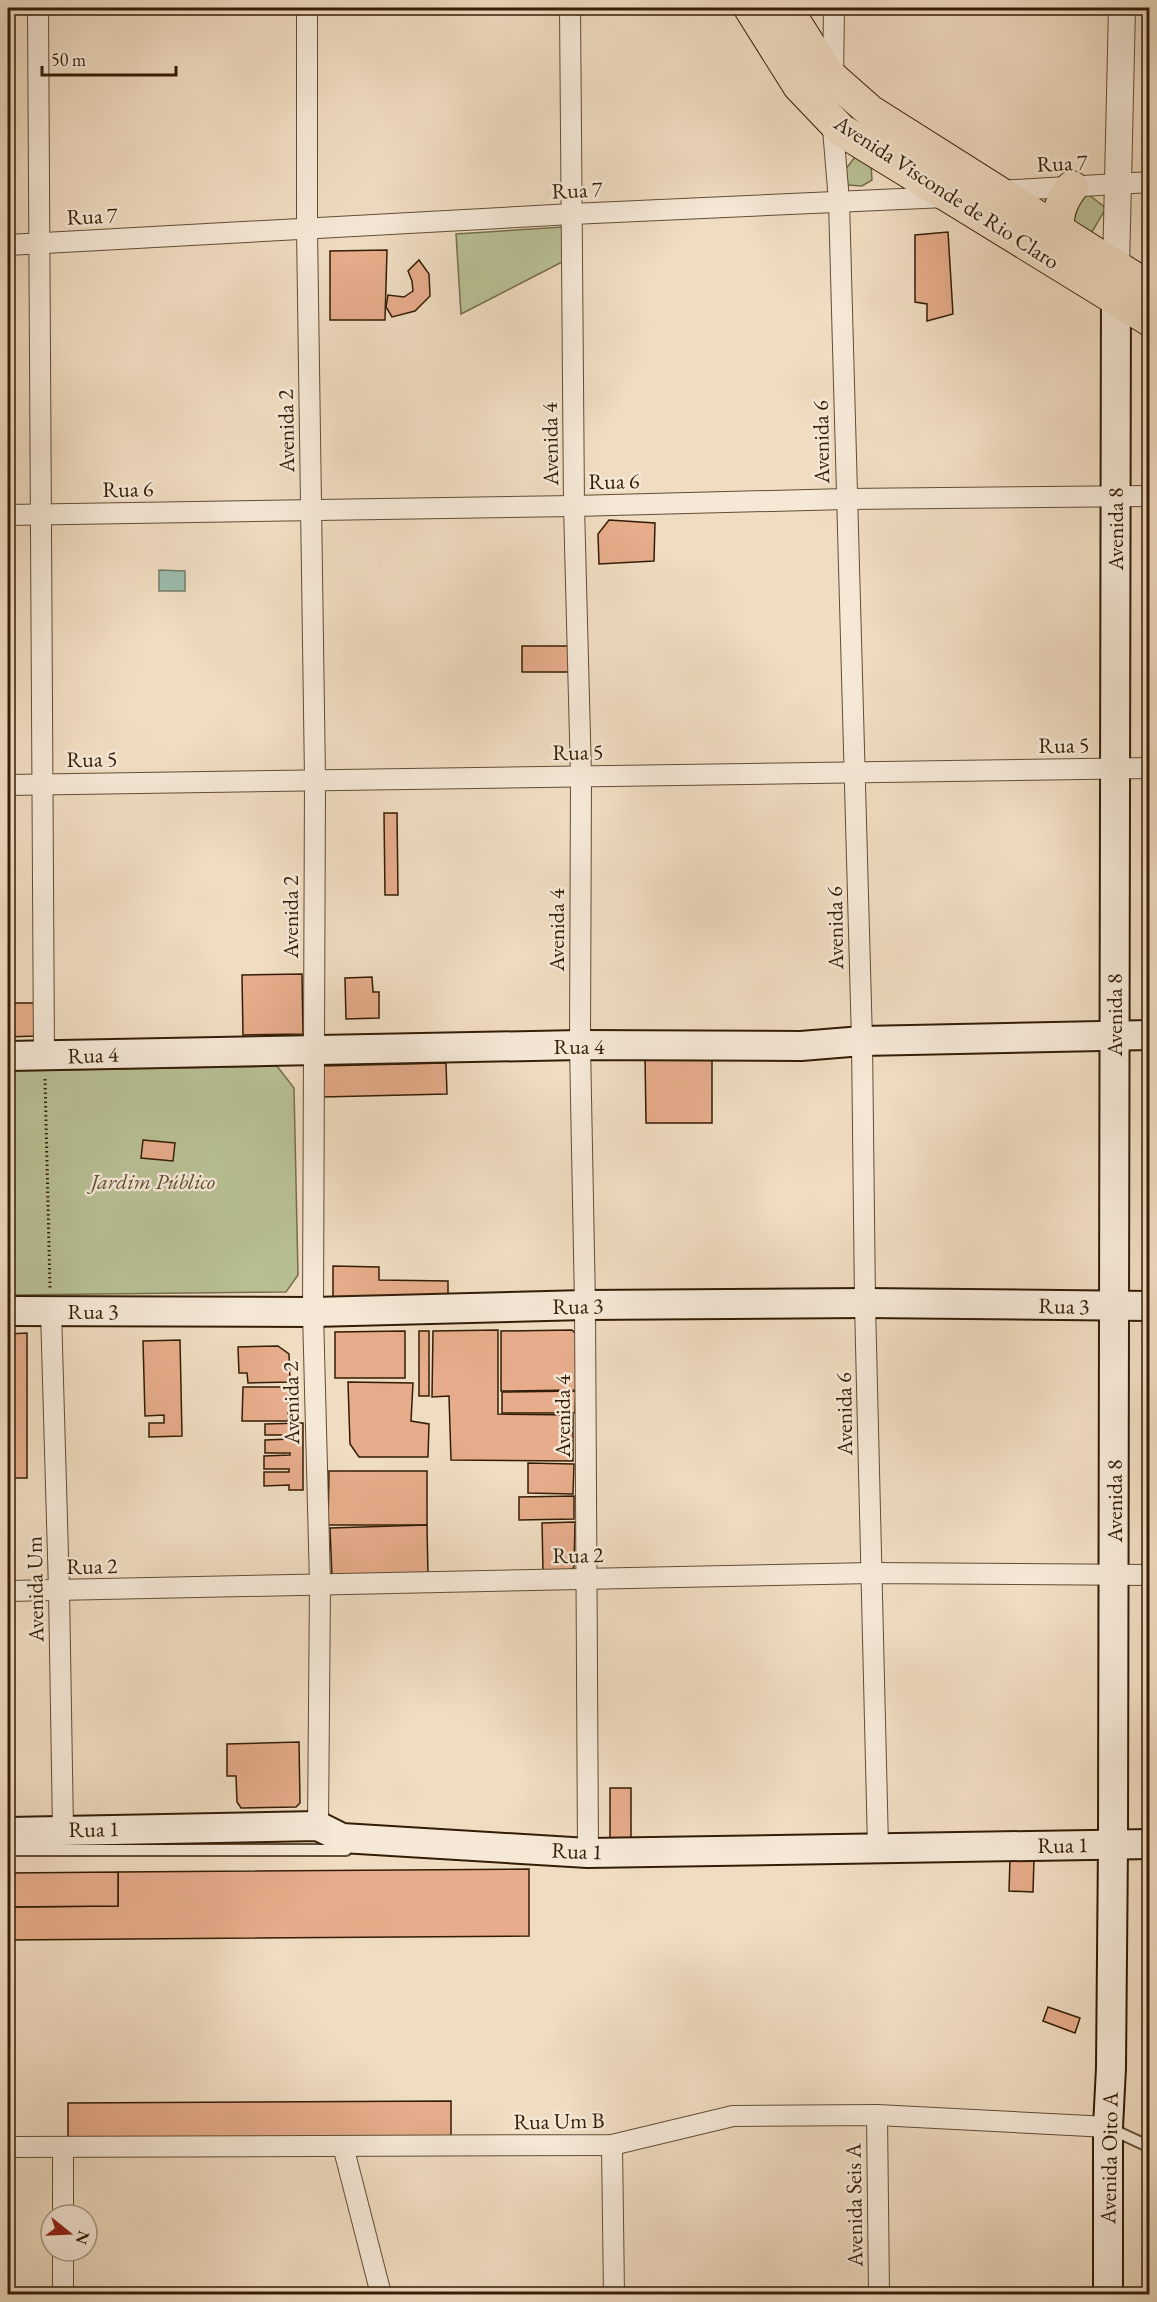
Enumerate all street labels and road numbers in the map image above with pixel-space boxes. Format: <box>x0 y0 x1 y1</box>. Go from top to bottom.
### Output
street label: Avenida Visconde de Rio Claro <box>828 108 1065 276</box>
street label: Rua 7 <box>1036 147 1089 179</box>
street label: Rua 7 <box>551 174 604 206</box>
street label: Rua 7 <box>66 200 119 232</box>
street label: Avenida 2 <box>271 389 301 474</box>
street label: Avenida 6 <box>806 400 836 485</box>
street label: Avenida 4 <box>535 402 565 487</box>
street label: Rua 6 <box>588 466 640 496</box>
street label: Rua 6 <box>102 474 154 504</box>
street label: Avenida 8 <box>1101 487 1130 572</box>
street label: Rua 5 <box>1038 730 1090 760</box>
street label: Rua 5 <box>552 737 604 767</box>
street label: Rua 5 <box>66 744 118 774</box>
street label: Avenida 2 <box>276 875 305 960</box>
street label: Avenida 6 <box>820 886 850 971</box>
street label: Avenida 4 <box>542 888 571 973</box>
street label: Avenida 8 <box>1100 973 1129 1058</box>
street label: Rua 4 <box>553 1032 605 1061</box>
street label: Rua 4 <box>67 1040 119 1070</box>
street label: Rua 3 <box>552 1291 604 1321</box>
street label: Rua 3 <box>1038 1291 1090 1321</box>
street label: Rua 3 <box>67 1297 119 1326</box>
street label: Avenida 2 <box>276 1361 306 1446</box>
street label: Avenida 6 <box>829 1372 859 1457</box>
street label: Avenida 4 <box>548 1374 577 1459</box>
street label: Avenida 8 <box>1100 1459 1129 1544</box>
street label: Avenida Um <box>20 1536 50 1643</box>
street label: Rua 2 <box>552 1540 604 1570</box>
street label: Rua 2 <box>66 1551 118 1581</box>
street label: Rua 1 <box>68 1814 120 1844</box>
street label: Rua 1 <box>1037 1830 1089 1860</box>
street label: Rua 1 <box>551 1836 603 1866</box>
street label: Avenida Oito A <box>1093 2091 1125 2225</box>
street label: Rua Um B <box>513 2106 605 2136</box>
street label: Avenida Seis A <box>838 2142 870 2268</box>

